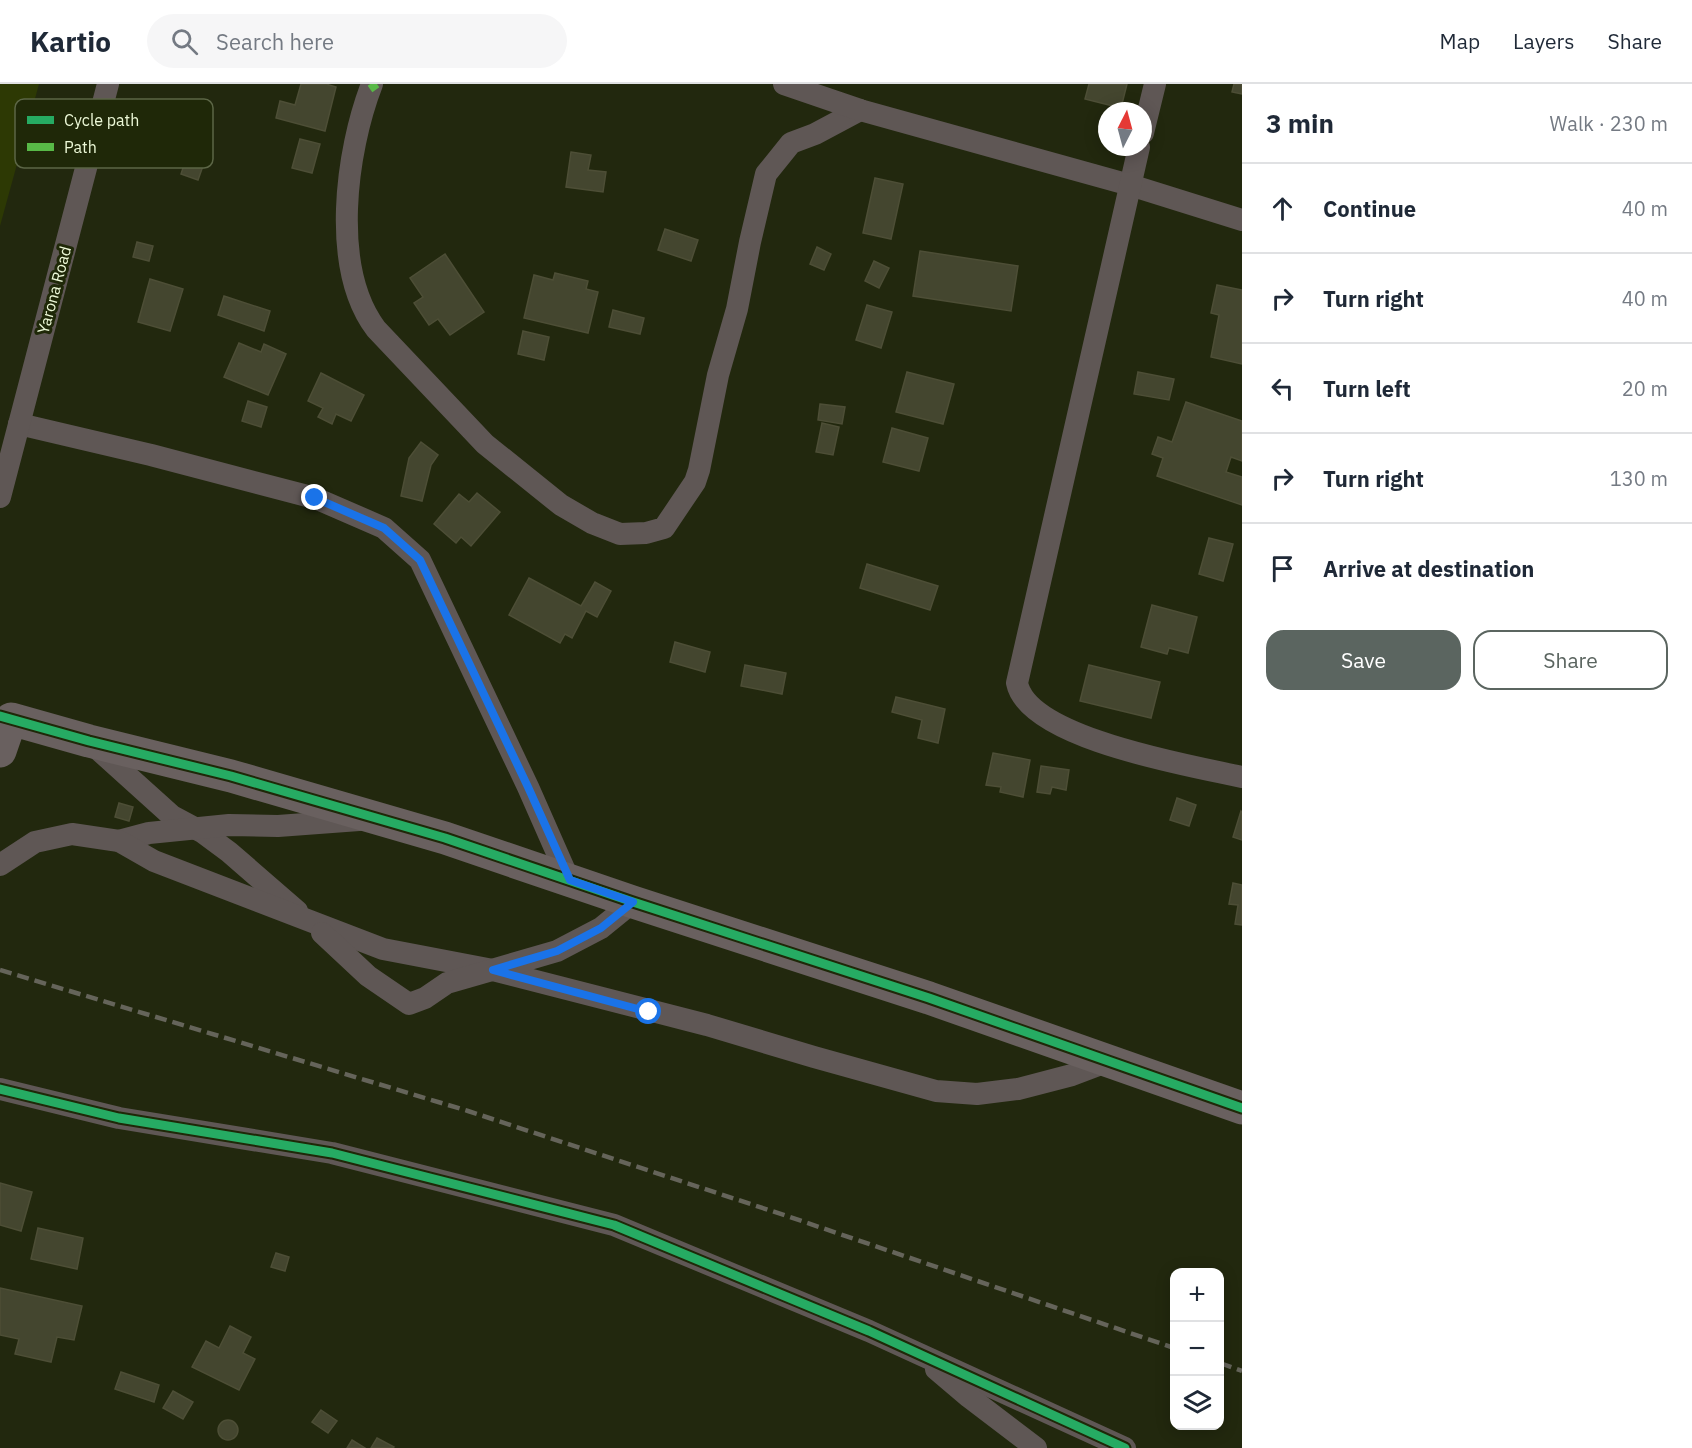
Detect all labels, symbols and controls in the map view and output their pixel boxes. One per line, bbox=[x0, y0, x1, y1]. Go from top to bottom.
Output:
search box bbox=[147, 14, 567, 68]
text: Kartio bbox=[30, 23, 111, 60]
icon: search bbox=[168, 25, 201, 58]
text: Search here bbox=[216, 27, 334, 56]
text: Map bbox=[1440, 27, 1480, 55]
text: Layers bbox=[1513, 27, 1575, 55]
text: Share bbox=[1608, 27, 1662, 55]
legend bbox=[15, 99, 213, 168]
north arrow bbox=[1098, 102, 1152, 156]
text: 3 min bbox=[1266, 106, 1334, 140]
text: Cycle path bbox=[64, 110, 139, 130]
text: Walk · 230 m bbox=[1550, 110, 1668, 137]
text: Path bbox=[64, 137, 97, 157]
icon: ahead bbox=[1266, 192, 1299, 225]
text: Continue bbox=[1323, 194, 1416, 223]
text: 40 m bbox=[1622, 195, 1668, 222]
street label: Yarona Road bbox=[33, 244, 75, 336]
icon: right bbox=[1266, 282, 1299, 315]
text: Turn right bbox=[1323, 284, 1424, 313]
text: 40 m bbox=[1622, 285, 1668, 312]
icon: left bbox=[1266, 372, 1299, 405]
text: Turn left bbox=[1323, 374, 1411, 403]
text: 20 m bbox=[1622, 375, 1668, 402]
icon: right bbox=[1266, 462, 1299, 495]
text: Turn right bbox=[1323, 464, 1424, 493]
text: 130 m bbox=[1610, 465, 1668, 492]
route end bbox=[301, 484, 327, 510]
icon: arrive bbox=[1266, 552, 1299, 585]
text: Arrive at destination bbox=[1323, 554, 1534, 583]
button: Save bbox=[1266, 630, 1461, 690]
button: Share bbox=[1473, 630, 1668, 690]
route start bbox=[635, 998, 661, 1024]
map controls bbox=[1170, 1268, 1224, 1430]
button: + bbox=[1170, 1268, 1224, 1322]
button: − bbox=[1170, 1322, 1224, 1376]
button: layers bbox=[1170, 1376, 1224, 1430]

